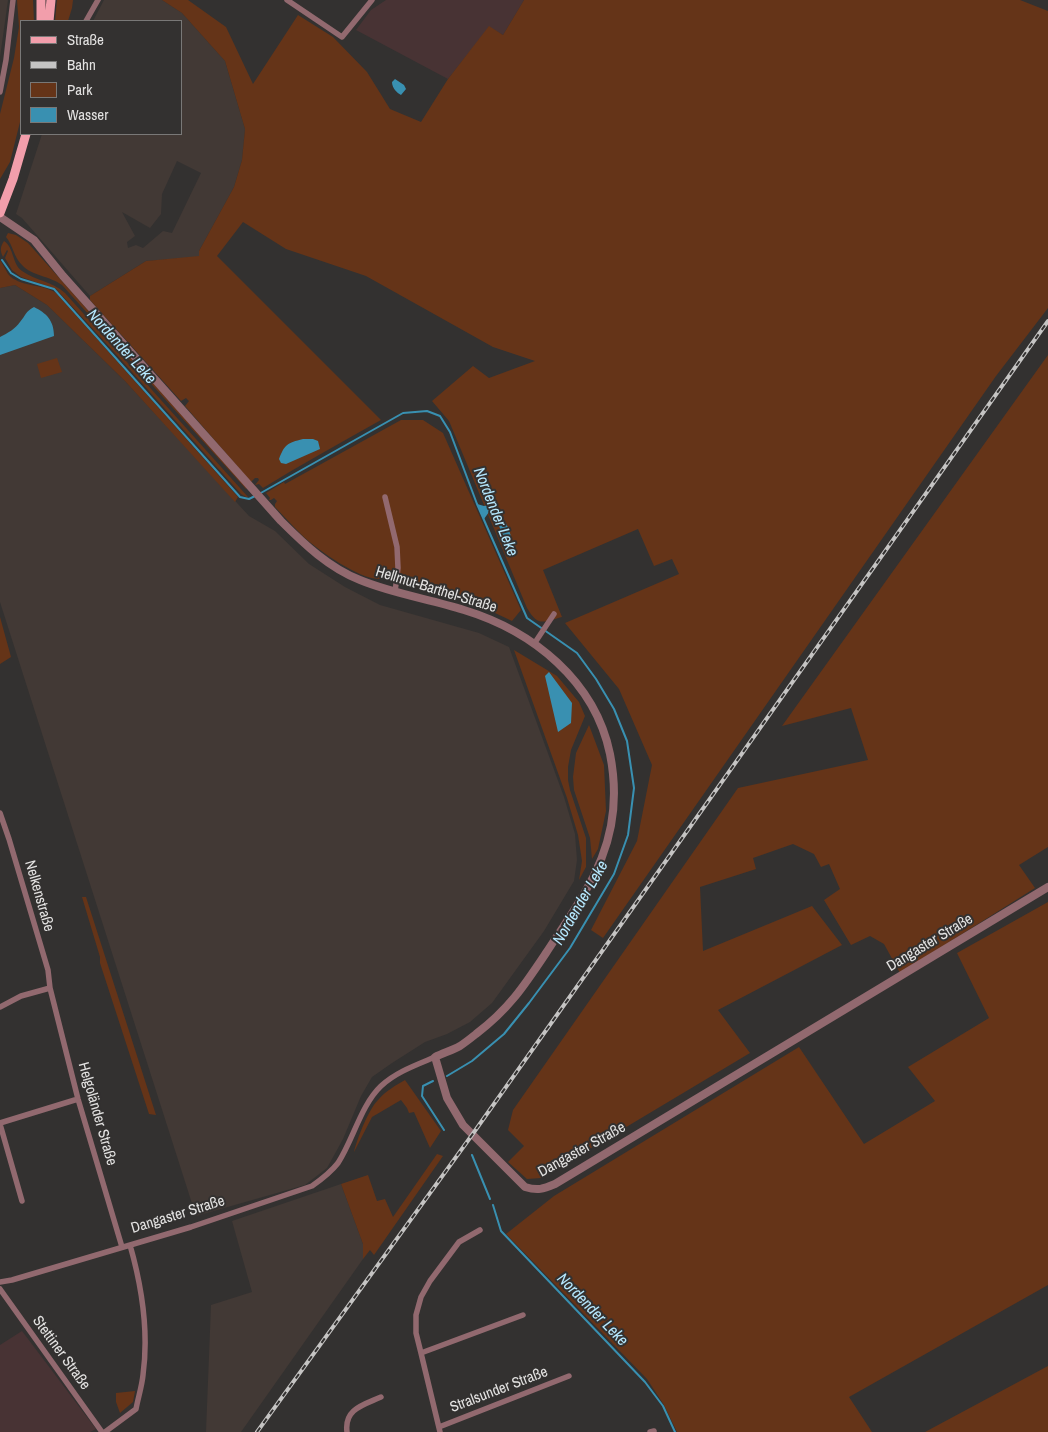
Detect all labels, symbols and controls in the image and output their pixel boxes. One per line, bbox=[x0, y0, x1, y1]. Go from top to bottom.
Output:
legend bbox=[20, 20, 182, 135]
text: Straße bbox=[67, 29, 104, 50]
text: Bahn bbox=[67, 54, 96, 75]
text: Park bbox=[67, 79, 92, 100]
text: Wasser bbox=[67, 104, 108, 125]
water label: Nordender Leke bbox=[82, 306, 160, 388]
water label: Nordender Leke bbox=[468, 465, 522, 559]
street label: Hellmut-Barthel-Straße bbox=[373, 563, 499, 617]
water label: Nordender Leke bbox=[549, 857, 613, 949]
street label: Nelkenstraße bbox=[20, 858, 58, 934]
street label: Dangaster Straße bbox=[884, 910, 976, 976]
street label: Helgoländer Straße bbox=[74, 1060, 120, 1168]
street label: Dangaster Straße bbox=[535, 1119, 629, 1181]
street label: Dangaster Straße bbox=[129, 1192, 227, 1238]
water label: Nordender Leke bbox=[552, 1269, 632, 1351]
street label: Stettiner Straße bbox=[28, 1313, 94, 1393]
street label: Stralsunder Straße bbox=[448, 1363, 550, 1417]

